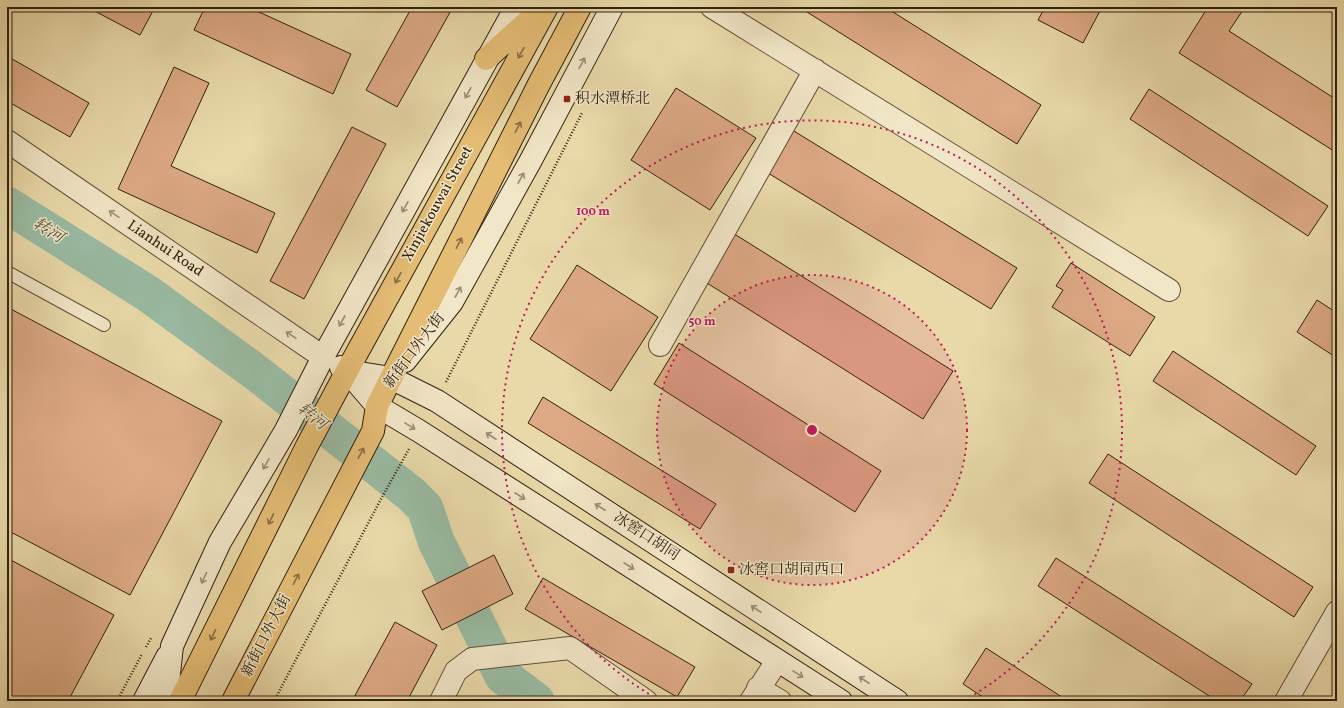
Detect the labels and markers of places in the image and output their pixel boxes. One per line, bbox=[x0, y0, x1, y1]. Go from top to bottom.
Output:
place label: 积水潭桥北 bbox=[575, 89, 650, 110]
marker: 积水潭桥北 bbox=[562, 94, 572, 104]
centre of rings bbox=[805, 423, 819, 437]
place label: 冰窖口胡同西口 bbox=[739, 560, 844, 581]
marker: 冰窖口胡同西口 bbox=[726, 565, 736, 575]

